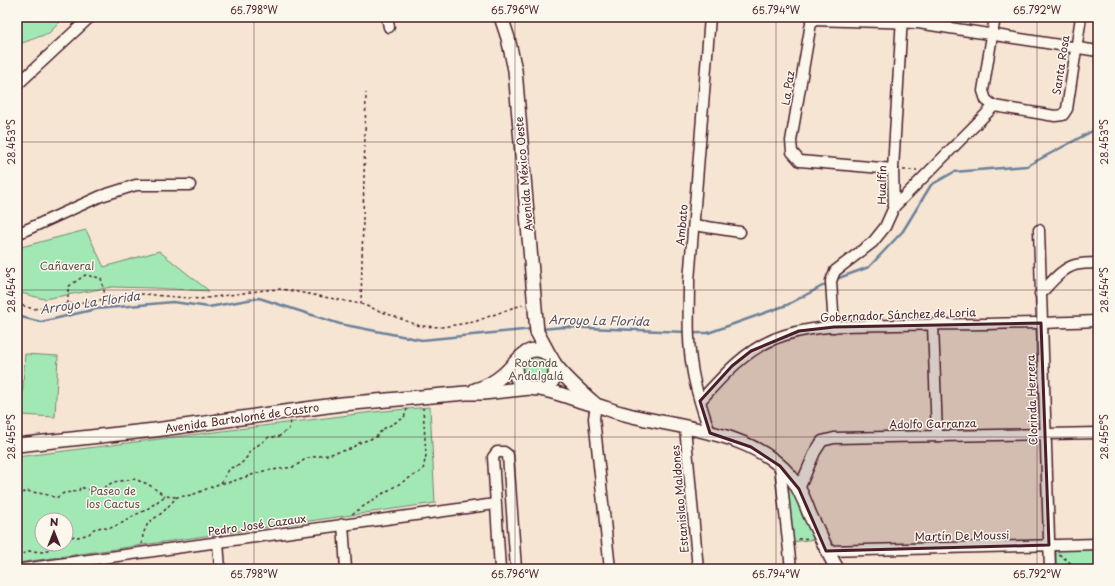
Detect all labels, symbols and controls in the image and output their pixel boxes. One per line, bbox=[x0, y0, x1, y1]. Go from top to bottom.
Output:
text: 65.798°W bbox=[230, 2, 279, 17]
text: 65.796°W bbox=[491, 2, 540, 17]
text: 65.794°W bbox=[752, 2, 801, 17]
text: 65.792°W bbox=[1013, 2, 1062, 17]
street label: Santa Rosa bbox=[1047, 34, 1074, 96]
street label: La Paz bbox=[776, 69, 799, 106]
street label: Avenida México Oeste bbox=[510, 116, 537, 232]
text: 28.453°S bbox=[3, 119, 18, 165]
text: 28.453°S bbox=[1096, 119, 1111, 165]
street label: Hualfín bbox=[873, 165, 890, 205]
street label: Ambato bbox=[671, 204, 692, 246]
park label: Cañaveral bbox=[40, 257, 94, 274]
text: 28.454°S bbox=[3, 267, 18, 313]
text: 28.454°S bbox=[1096, 267, 1111, 313]
water label: Arroyo La Florida bbox=[39, 286, 141, 318]
street label: Gobernador Sánchez de Loria bbox=[820, 303, 976, 326]
water label: Arroyo La Florida bbox=[548, 310, 650, 330]
park label: Rotonda Andalgalá bbox=[508, 354, 564, 384]
street label: Clorinda Herrera bbox=[1021, 354, 1042, 446]
street label: Avenida Bartolomé de Castro bbox=[164, 398, 320, 437]
text: 28.455°S bbox=[3, 414, 18, 460]
street label: Adolfo Carranza bbox=[889, 414, 977, 433]
text: 28.455°S bbox=[1096, 414, 1111, 460]
street label: Estanislao Maldones bbox=[666, 444, 693, 554]
park label: Paseo de los Cactus bbox=[86, 482, 140, 512]
street label: Pedro José Cazaux bbox=[207, 509, 307, 540]
north arrow bbox=[34, 512, 74, 552]
text: N bbox=[50, 513, 59, 530]
street label: Martín De Moussi bbox=[914, 526, 1010, 545]
text: 65.798°W bbox=[230, 566, 279, 581]
text: 65.796°W bbox=[491, 566, 540, 581]
text: 65.794°W bbox=[752, 566, 801, 581]
text: 65.792°W bbox=[1013, 566, 1062, 581]

